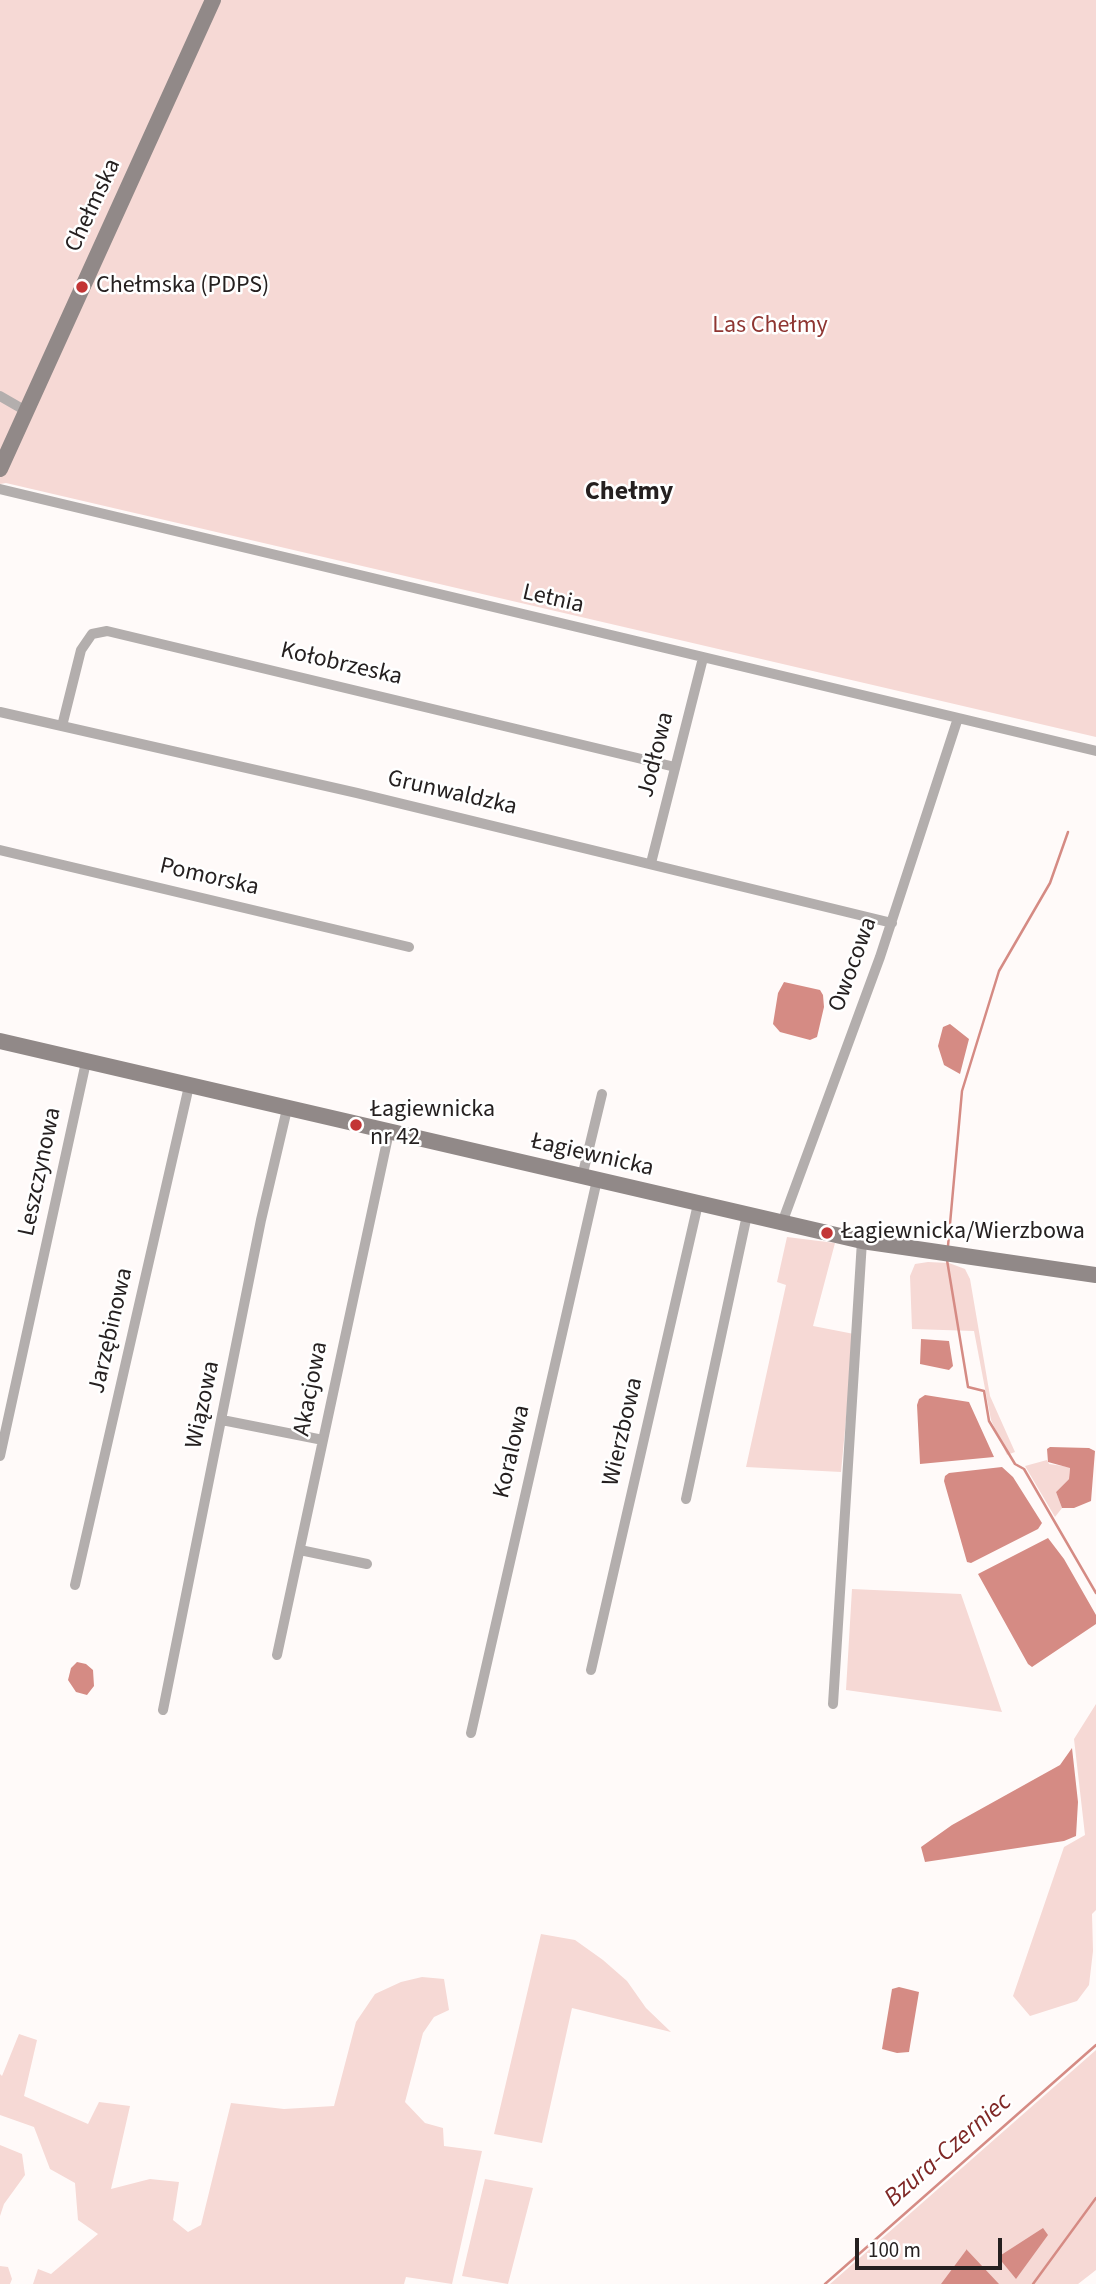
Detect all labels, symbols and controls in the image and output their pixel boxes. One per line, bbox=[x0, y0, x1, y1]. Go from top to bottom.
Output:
street label: Chełmska bbox=[60, 155, 128, 257]
place label: Chełmska (PDPS) bbox=[96, 273, 269, 301]
marker: Chełmska (PDPS) bbox=[74, 279, 90, 295]
park label: Las Chełmy bbox=[712, 313, 828, 341]
district label: Chełmy bbox=[585, 477, 673, 509]
street label: Letnia bbox=[519, 579, 587, 621]
street label: Kołobrzeska bbox=[277, 637, 405, 693]
street label: Jodłowa bbox=[633, 709, 681, 801]
street label: Grunwaldzka bbox=[385, 765, 519, 823]
street label: Pomorska bbox=[157, 853, 261, 903]
street label: Owocowa bbox=[824, 914, 884, 1016]
place label: Łagiewnicka nr 42 bbox=[370, 1097, 495, 1153]
street label: Leszczynowa bbox=[13, 1105, 69, 1239]
marker: Łagiewnicka nr 42 bbox=[348, 1117, 364, 1133]
street label: Łagiewnicka bbox=[528, 1128, 656, 1184]
place label: Łagiewnicka/Wierzbowa bbox=[841, 1219, 1085, 1247]
marker: Łagiewnicka/Wierzbowa bbox=[819, 1225, 835, 1241]
street label: Jarzębinowa bbox=[84, 1265, 140, 1397]
street label: Akacjowa bbox=[289, 1339, 335, 1439]
street label: Wiązowa bbox=[181, 1359, 227, 1451]
street label: Wierzbowa bbox=[598, 1375, 650, 1489]
street label: Koralowa bbox=[488, 1403, 538, 1501]
water label: Bzura-Czerniec bbox=[879, 2087, 1019, 2215]
scale bar bbox=[858, 2224, 1005, 2268]
text: 100 m bbox=[868, 2235, 921, 2265]

